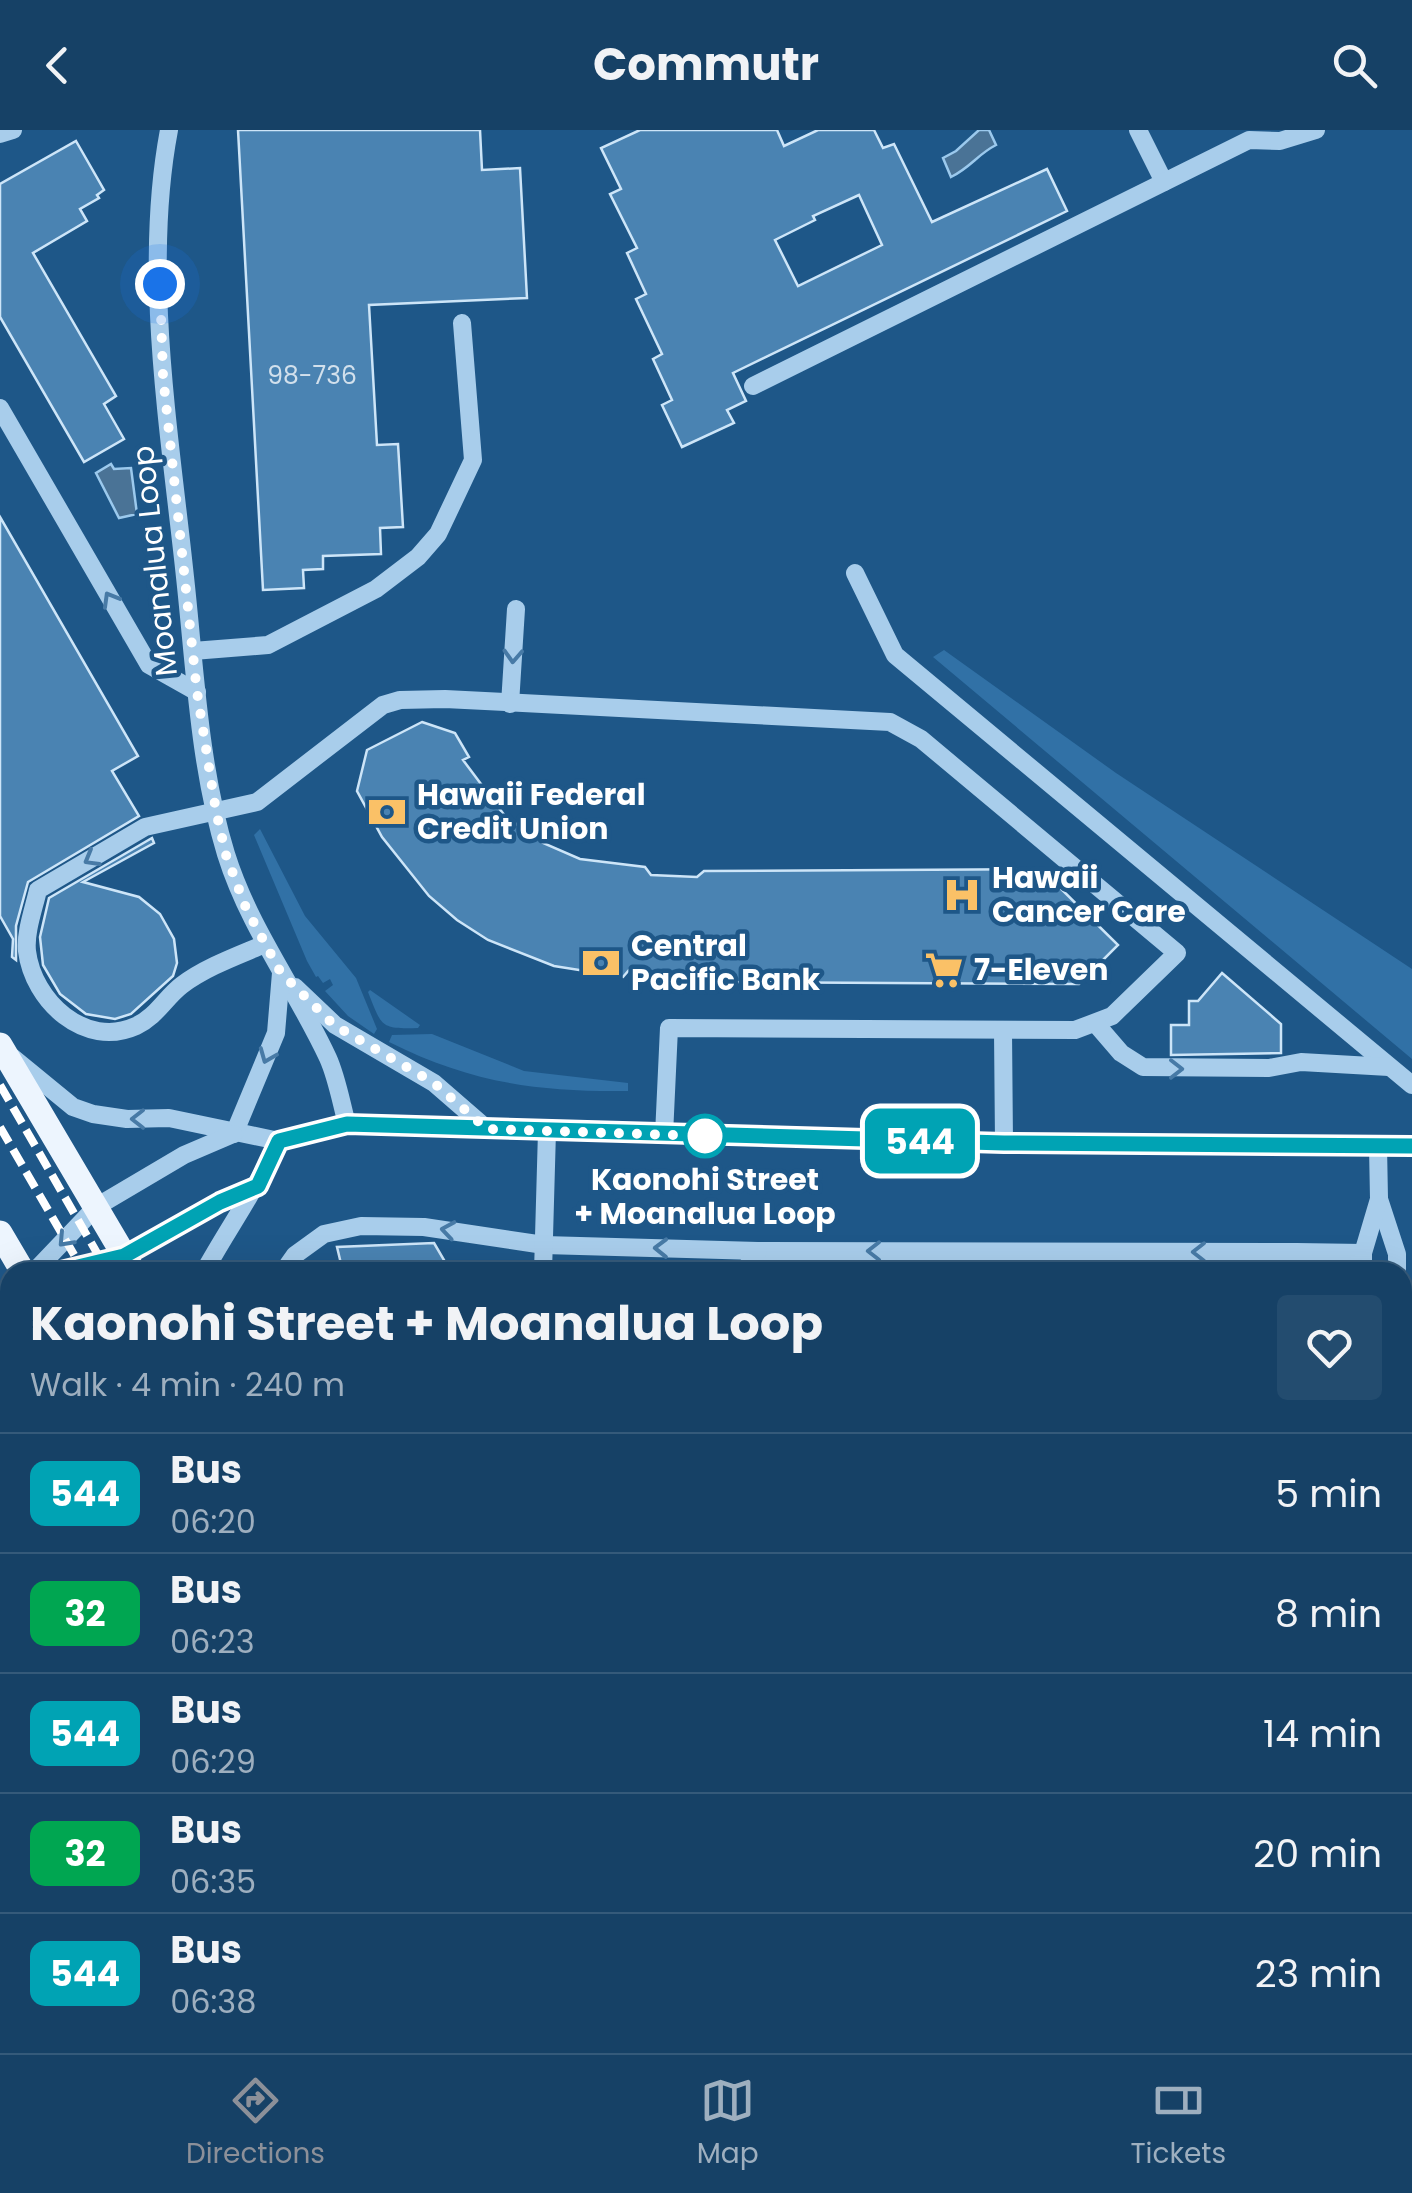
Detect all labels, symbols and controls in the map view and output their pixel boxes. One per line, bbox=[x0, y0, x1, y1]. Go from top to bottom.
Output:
text: Commutr bbox=[593, 33, 819, 96]
icon: back bbox=[30, 38, 85, 93]
icon: search bbox=[1327, 38, 1382, 93]
your location bbox=[135, 259, 185, 309]
house number: 98-736 bbox=[267, 358, 357, 393]
street label: Moanalua Loop bbox=[121, 444, 188, 678]
one-way arrow bbox=[103, 591, 122, 609]
one-way arrow bbox=[503, 649, 524, 665]
place label: Hawaii Federal Credit Union bbox=[417, 773, 646, 850]
bank icon: Hawaii Federal Credit Union bbox=[366, 791, 408, 833]
one-way arrow bbox=[84, 847, 102, 866]
place label: Hawaii Cancer Care bbox=[992, 856, 1186, 933]
hospital icon: Hawaii Cancer Care bbox=[941, 874, 983, 916]
place label: Central Pacific Bank bbox=[631, 924, 821, 1001]
bank icon: Central Pacific Bank bbox=[580, 942, 622, 984]
place label: 7-Eleven bbox=[974, 948, 1109, 991]
supermarket icon: 7-Eleven bbox=[923, 949, 965, 991]
one-way arrow bbox=[259, 1046, 279, 1064]
one-way arrow bbox=[1168, 1058, 1184, 1080]
one-way arrow bbox=[130, 1108, 146, 1130]
line badge: 544 bbox=[862, 1108, 978, 1174]
marker: Kaonohi Street + Moanalua Loop bbox=[684, 1115, 726, 1157]
text: 544 bbox=[885, 1117, 955, 1166]
place label: Kaonohi Street + Moanalua Loop bbox=[574, 1158, 836, 1235]
one-way arrow bbox=[439, 1221, 456, 1242]
one-way arrow bbox=[59, 1228, 77, 1247]
one-way arrow bbox=[652, 1238, 668, 1259]
one-way arrow bbox=[865, 1240, 880, 1262]
one-way arrow bbox=[1190, 1241, 1206, 1263]
text: Kaonohi Street + Moanalua Loop bbox=[30, 1290, 823, 1357]
button: heart bbox=[1277, 1295, 1382, 1400]
text: Walk · 4 min · 240 m bbox=[30, 1362, 345, 1407]
text: Bus bbox=[170, 1443, 242, 1496]
text: 5 min bbox=[1275, 1467, 1382, 1520]
text: 544 bbox=[50, 1469, 120, 1518]
text: 06:20 bbox=[170, 1499, 256, 1544]
text: Bus bbox=[170, 1563, 242, 1616]
text: 8 min bbox=[1275, 1587, 1382, 1640]
text: 32 bbox=[64, 1589, 106, 1638]
text: 06:23 bbox=[170, 1619, 254, 1664]
text: Bus bbox=[170, 1683, 242, 1736]
text: 14 min bbox=[1263, 1707, 1382, 1760]
text: 544 bbox=[50, 1709, 120, 1758]
text: 06:29 bbox=[170, 1739, 256, 1784]
text: Bus bbox=[170, 1803, 242, 1856]
text: 20 min bbox=[1253, 1827, 1382, 1880]
text: 32 bbox=[64, 1829, 106, 1878]
text: 06:35 bbox=[170, 1859, 256, 1904]
text: Bus bbox=[170, 1923, 242, 1976]
text: 23 min bbox=[1255, 1947, 1382, 2000]
text: 544 bbox=[50, 1949, 120, 1998]
text: 06:38 bbox=[170, 1979, 256, 2024]
tab: Directions bbox=[186, 2073, 325, 2175]
tab: Map bbox=[697, 2073, 759, 2175]
tab: Tickets bbox=[1130, 2073, 1226, 2175]

